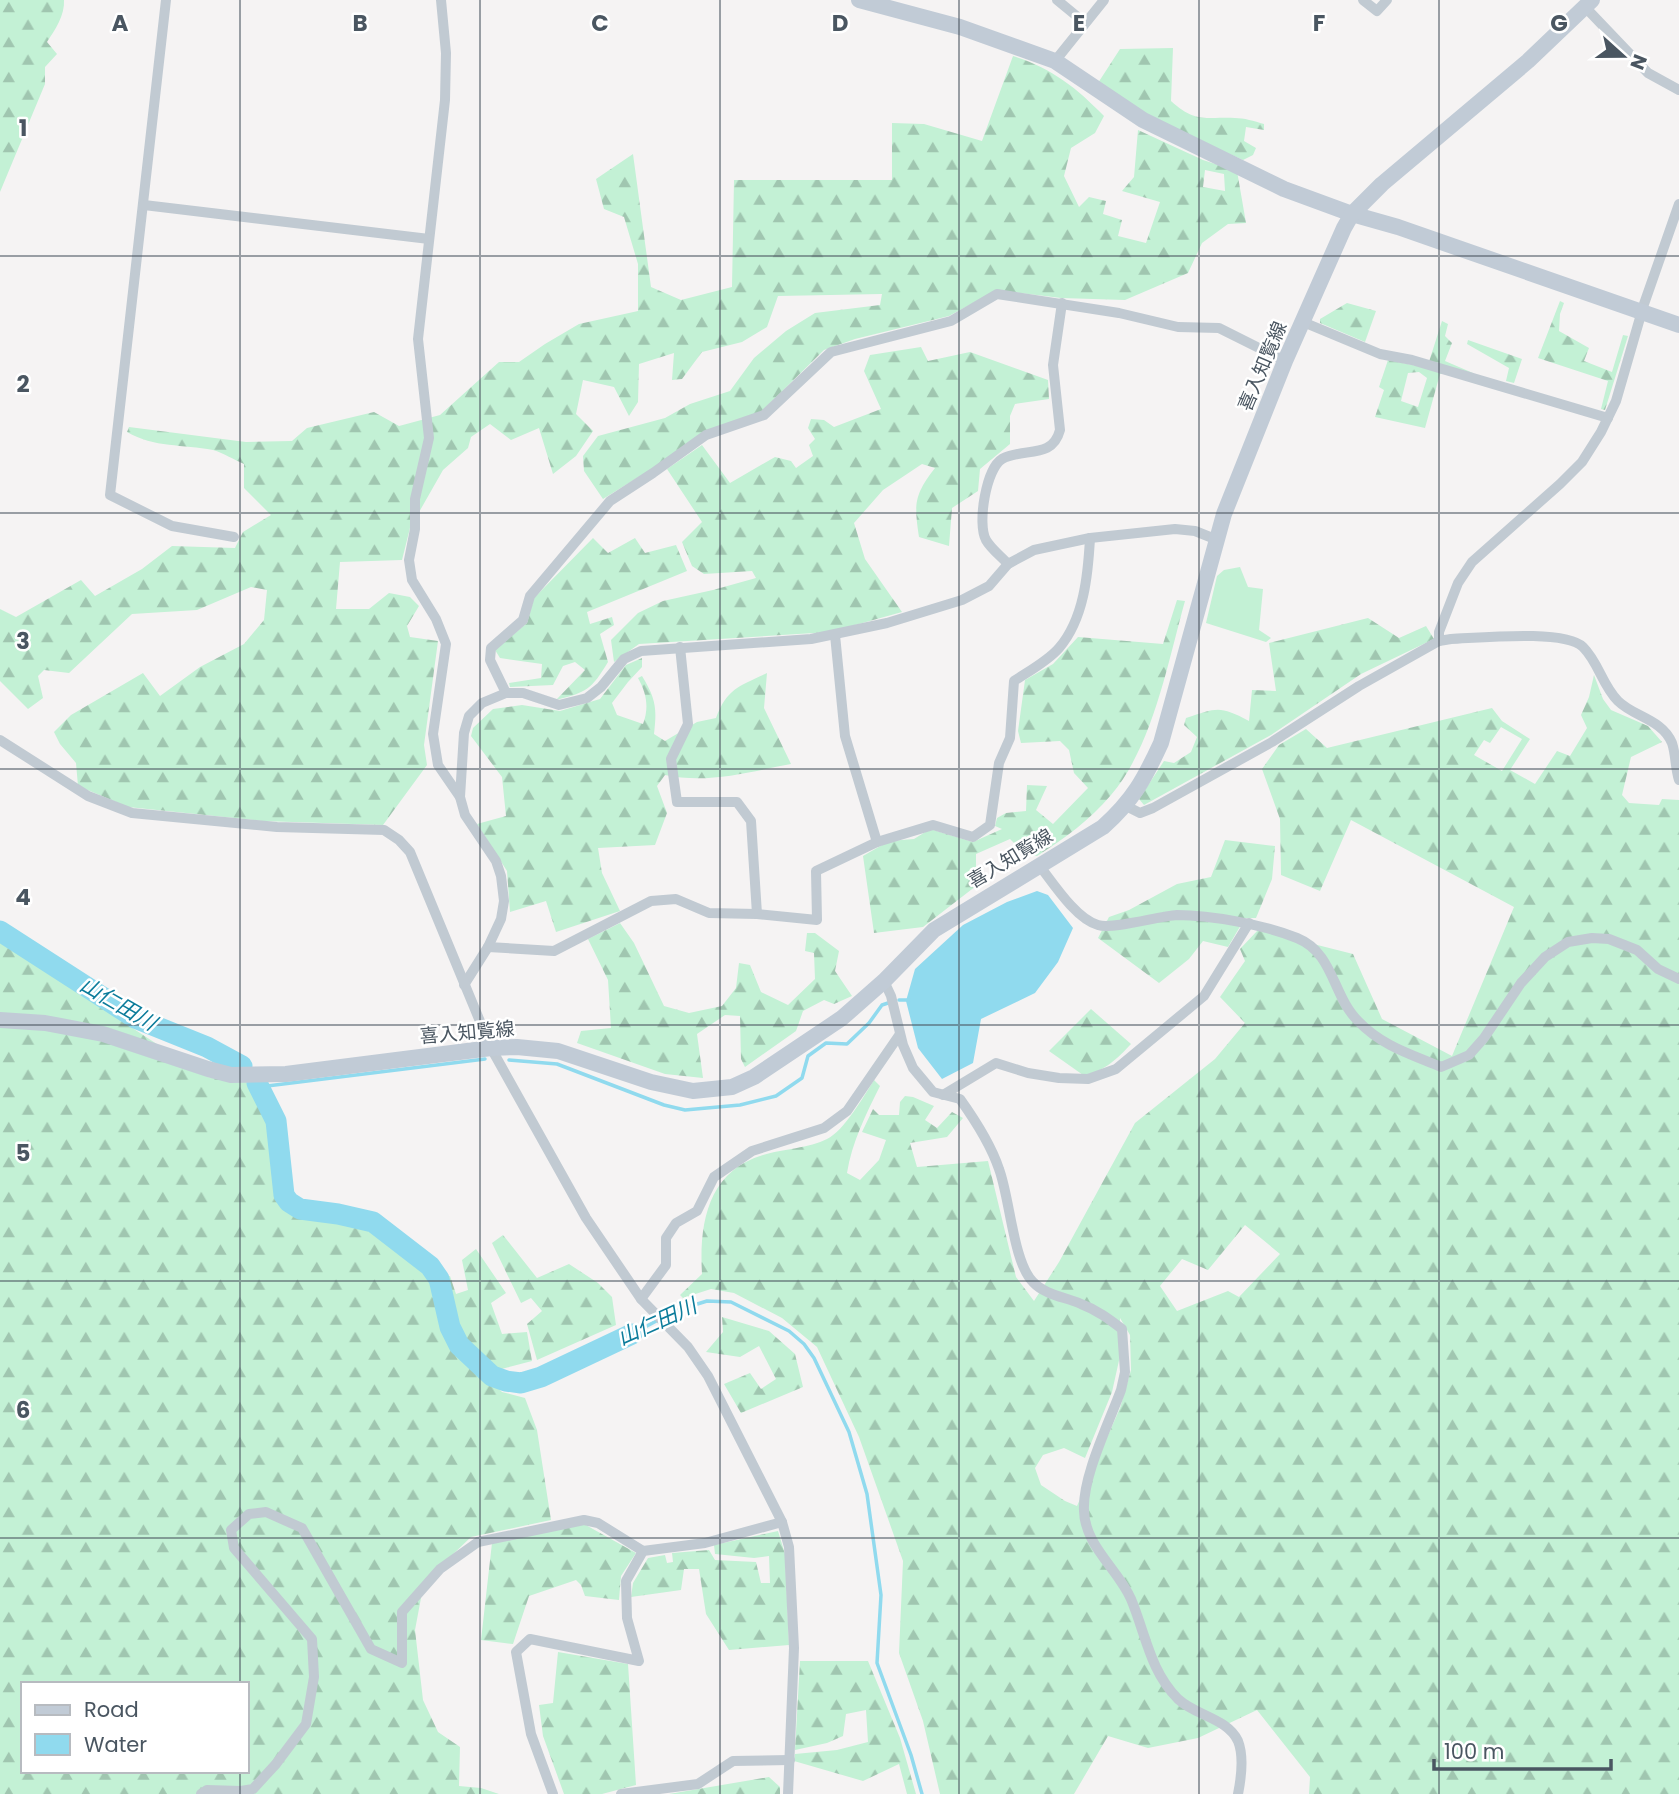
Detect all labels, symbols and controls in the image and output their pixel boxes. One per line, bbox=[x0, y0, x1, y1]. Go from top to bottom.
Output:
text: A bbox=[112, 7, 129, 39]
text: B bbox=[352, 7, 368, 39]
text: C bbox=[591, 7, 609, 39]
text: D bbox=[832, 7, 848, 39]
text: E bbox=[1073, 7, 1085, 39]
text: F bbox=[1313, 7, 1325, 39]
text: G bbox=[1550, 7, 1568, 39]
north arrow bbox=[1588, 21, 1658, 91]
text: N bbox=[1623, 50, 1654, 73]
text: 1 bbox=[19, 112, 27, 144]
street label: 喜入知覧線 bbox=[1231, 317, 1293, 415]
text: 2 bbox=[16, 368, 30, 400]
text: 3 bbox=[16, 625, 30, 657]
street label: 喜入知覧線 bbox=[963, 822, 1058, 894]
text: 4 bbox=[15, 881, 31, 913]
water label: 山仁田川 bbox=[75, 970, 164, 1038]
street label: 喜入知覧線 bbox=[419, 1015, 516, 1050]
text: 5 bbox=[16, 1137, 30, 1169]
water label: 山仁田川 bbox=[613, 1290, 703, 1352]
text: 6 bbox=[16, 1394, 30, 1426]
legend bbox=[21, 1682, 248, 1773]
text: Road bbox=[84, 1695, 139, 1724]
scale bar bbox=[1434, 1728, 1611, 1772]
text: Water bbox=[84, 1730, 147, 1759]
text: 100 m bbox=[1444, 1737, 1504, 1766]

